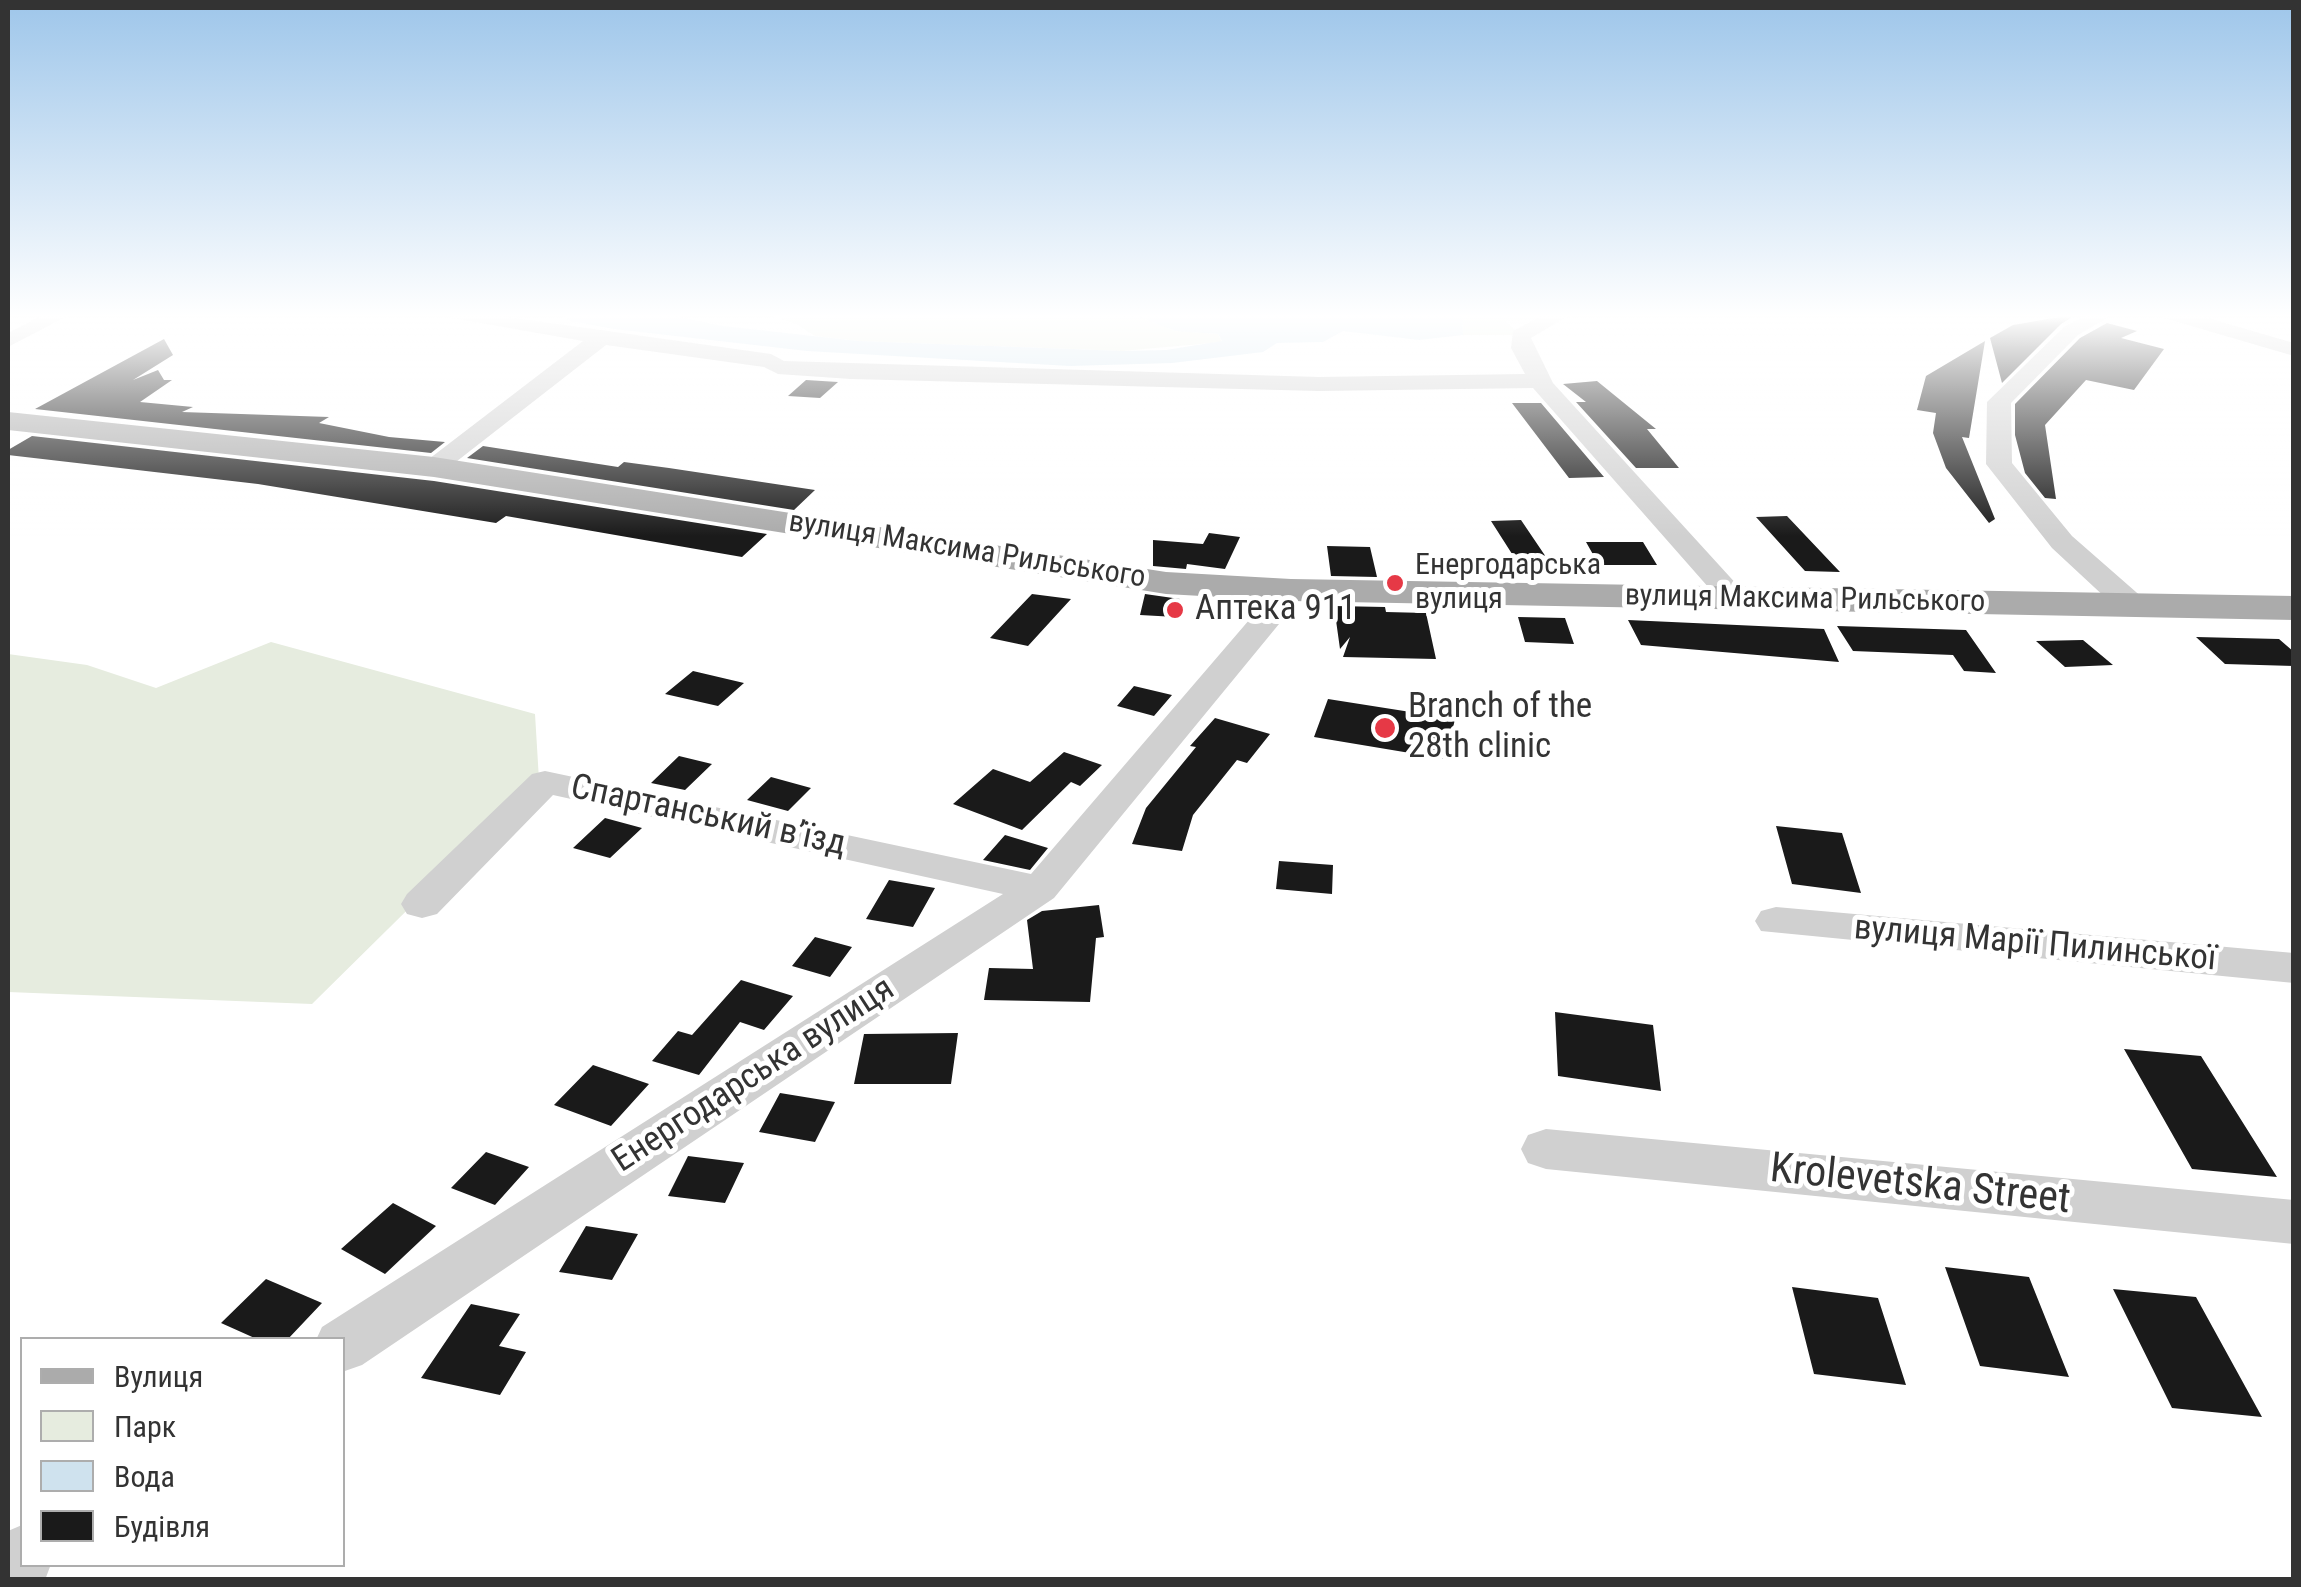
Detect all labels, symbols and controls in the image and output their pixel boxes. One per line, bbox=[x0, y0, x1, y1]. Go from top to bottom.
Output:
street label: вулиця Максима Рильського bbox=[786, 505, 1148, 597]
place label: Енергодарська вулиця bbox=[1415, 548, 1601, 618]
marker: Енергодарська вулиця bbox=[1384, 572, 1406, 594]
street label: вулиця Максима Рильського bbox=[1624, 579, 1986, 621]
place label: Аптека 911 bbox=[1195, 589, 1356, 631]
marker: Аптека 911 bbox=[1164, 599, 1186, 621]
place label: Branch of the 28th clinic bbox=[1408, 687, 1592, 769]
marker: Branch of the 28th clinic bbox=[1372, 715, 1398, 741]
street label: Спартанський в’їзд bbox=[567, 767, 849, 867]
street label: вулиця Марії Пилинської bbox=[1852, 908, 2218, 982]
street label: Енергодарська вулиця bbox=[605, 969, 903, 1183]
street label: Krolevetska Street bbox=[1767, 1145, 2073, 1227]
legend bbox=[20, 1337, 345, 1567]
text: Вулиця bbox=[114, 1359, 203, 1394]
text: Парк bbox=[114, 1409, 176, 1444]
text: Вода bbox=[114, 1459, 175, 1494]
text: Будівля bbox=[114, 1509, 210, 1544]

